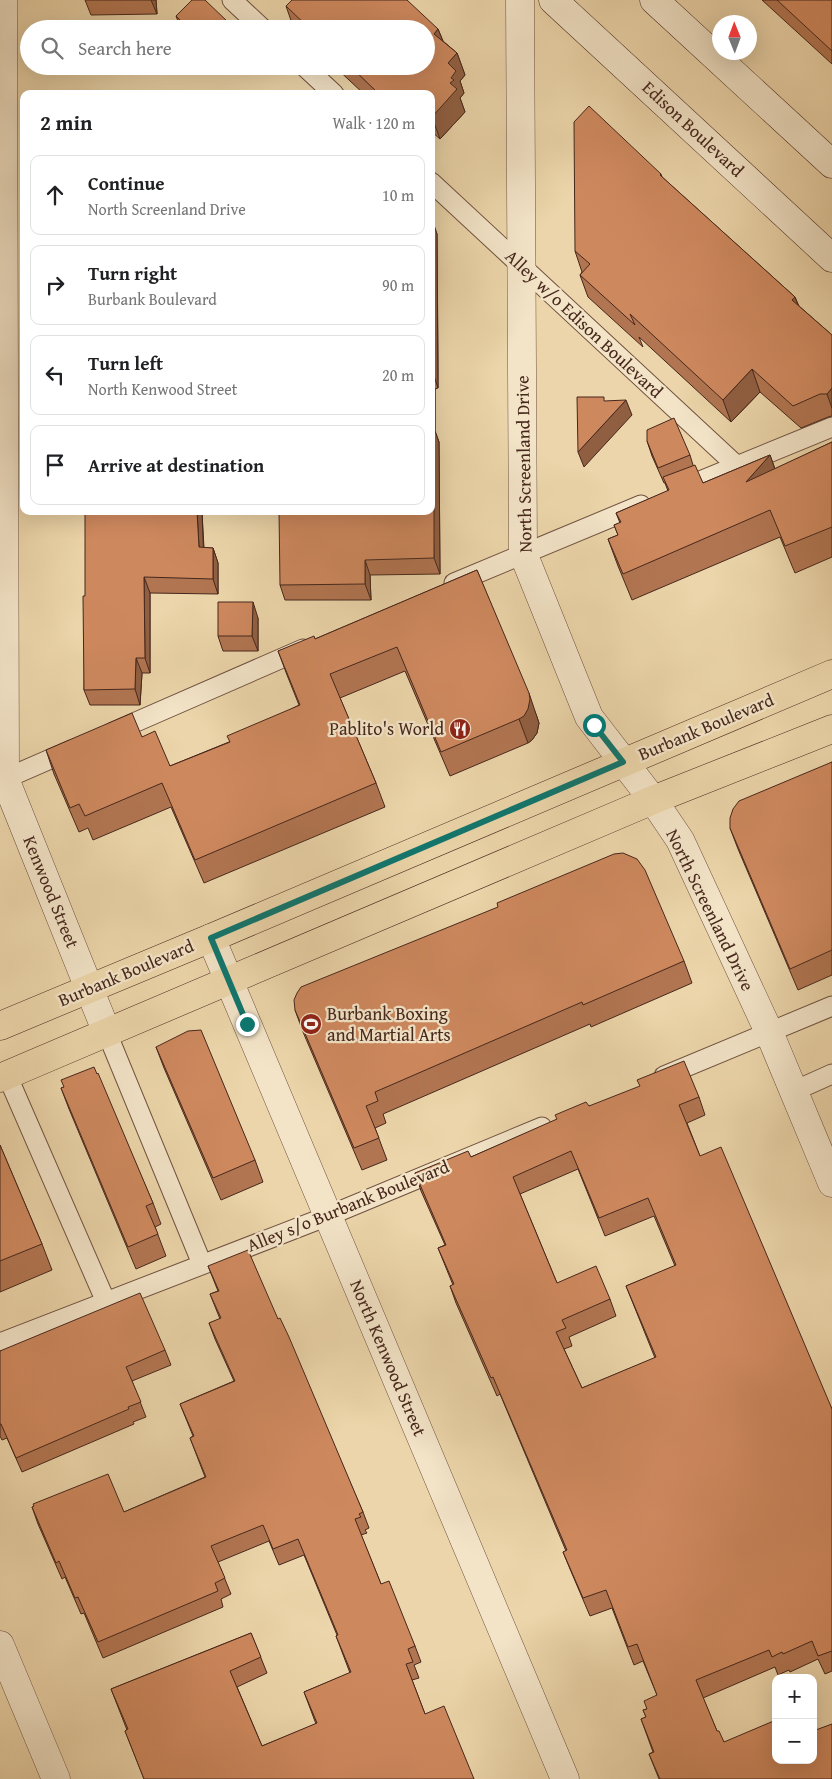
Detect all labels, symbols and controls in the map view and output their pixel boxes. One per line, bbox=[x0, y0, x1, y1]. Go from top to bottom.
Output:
north arrow bbox=[712, 15, 757, 60]
search box bbox=[20, 20, 435, 75]
icon: search bbox=[38, 34, 66, 62]
text: Search here bbox=[78, 34, 172, 62]
street label: Edison Boulevard bbox=[636, 74, 751, 183]
text: 2 min bbox=[40, 107, 92, 138]
text: Walk · 120 m bbox=[332, 111, 415, 135]
text: Continue bbox=[88, 169, 165, 197]
icon: ahead bbox=[41, 181, 69, 209]
text: 10 m bbox=[382, 183, 414, 207]
text: North Screenland Drive bbox=[88, 197, 246, 221]
street label: Alley w/o Edison Boulevard bbox=[499, 243, 670, 405]
text: Turn right bbox=[88, 259, 177, 287]
icon: right bbox=[41, 271, 69, 299]
text: 90 m bbox=[382, 273, 414, 297]
text: Burbank Boulevard bbox=[88, 287, 217, 311]
text: Turn left bbox=[88, 349, 163, 377]
icon: left bbox=[41, 361, 69, 389]
text: 20 m bbox=[382, 363, 414, 387]
street label: North Screenland Drive bbox=[508, 375, 539, 553]
text: North Kenwood Street bbox=[88, 377, 237, 401]
icon: arrive bbox=[41, 451, 69, 479]
text: Arrive at destination bbox=[88, 451, 264, 479]
street label: Burbank Boulevard bbox=[634, 686, 778, 767]
route start bbox=[583, 714, 606, 737]
place label: Pablito's World bbox=[329, 715, 444, 742]
restaurant icon: Pablito's World bbox=[448, 717, 472, 741]
street label: North Screenland Drive bbox=[659, 824, 761, 995]
street label: Kenwood Street bbox=[17, 831, 87, 953]
street label: Burbank Boulevard bbox=[54, 932, 198, 1013]
place label: Burbank Boxing and Martial Arts bbox=[327, 1000, 451, 1048]
sports icon: Burbank Boxing and Martial Arts bbox=[299, 1012, 323, 1036]
route end bbox=[236, 1013, 259, 1036]
street label: Alley s/o Burbank Boulevard bbox=[243, 1152, 453, 1259]
street label: North Kenwood Street bbox=[343, 1275, 434, 1441]
map controls bbox=[772, 1674, 817, 1764]
button: + bbox=[772, 1674, 817, 1719]
button: − bbox=[772, 1719, 817, 1764]

